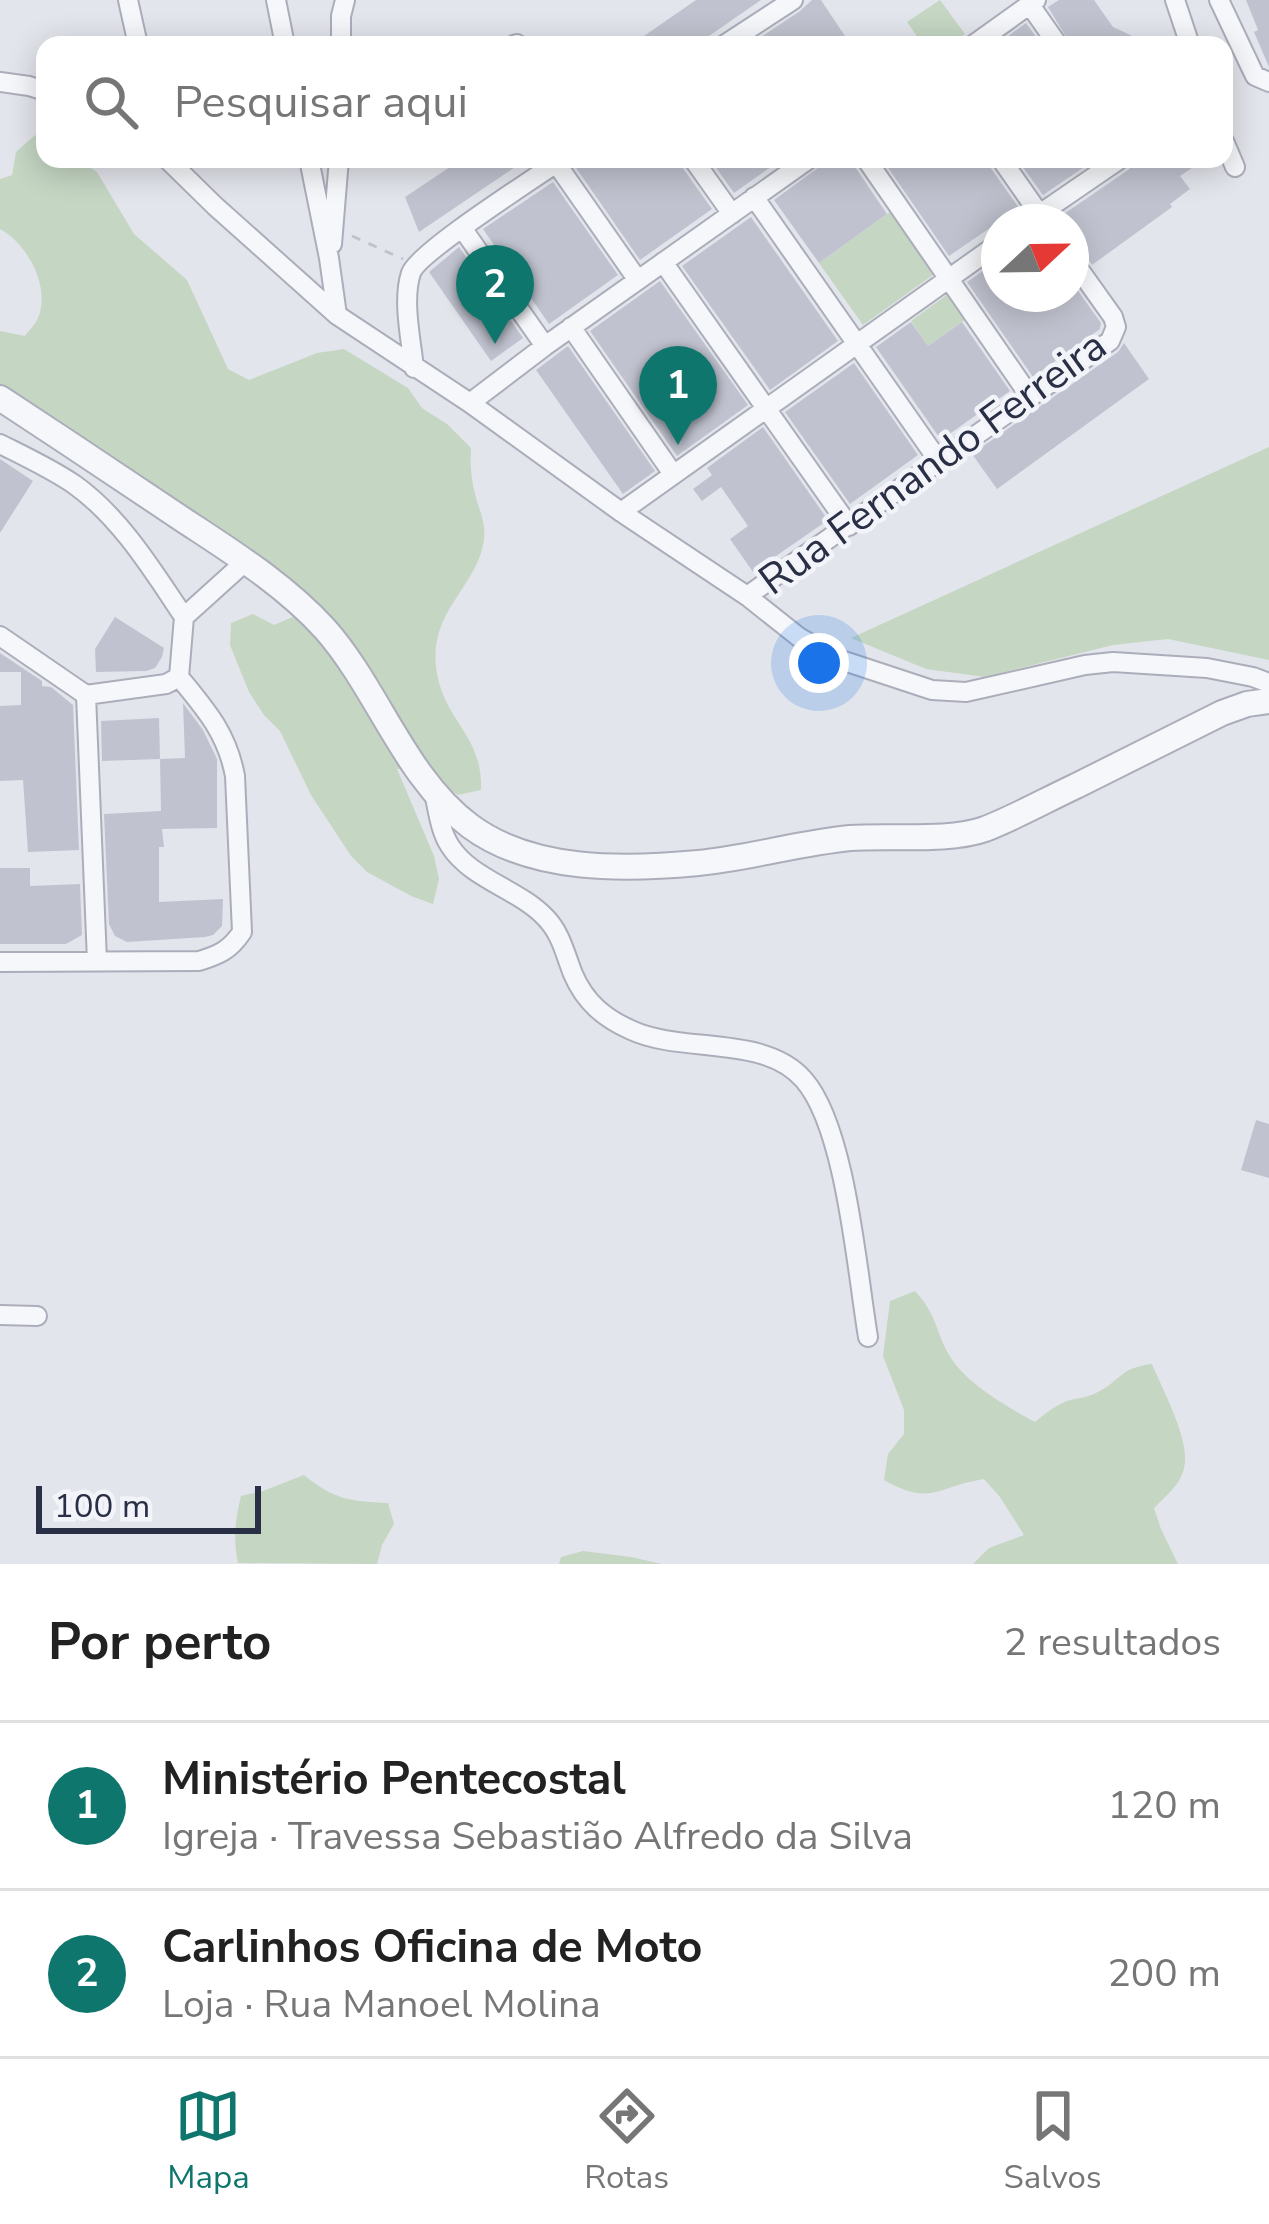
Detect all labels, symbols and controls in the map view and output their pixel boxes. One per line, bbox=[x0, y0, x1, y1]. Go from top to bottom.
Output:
search box bbox=[36, 36, 1233, 168]
icon: search bbox=[78, 69, 144, 135]
text: Pesquisar aqui bbox=[174, 72, 468, 133]
north arrow bbox=[981, 204, 1089, 312]
pin: 2 bbox=[456, 245, 534, 344]
street label: Rua Fernando Ferreira bbox=[748, 318, 1118, 609]
pin: 1 bbox=[639, 346, 717, 445]
your location bbox=[789, 633, 849, 693]
scale bar bbox=[36, 1480, 261, 1533]
text: 100 m bbox=[54, 1484, 150, 1529]
text: Por perto bbox=[48, 1607, 271, 1677]
text: 2 resultados bbox=[1004, 1616, 1221, 1669]
text: Ministério Pentecostal bbox=[162, 1749, 626, 1810]
text: 1 bbox=[75, 1779, 99, 1832]
text: 120 m bbox=[1107, 1779, 1221, 1832]
text: Igreja · Travessa Sebastião Alfredo da Silva bbox=[162, 1810, 913, 1863]
text: Carlinhos Oficina de Moto bbox=[162, 1917, 702, 1978]
text: 2 bbox=[75, 1947, 99, 2000]
text: 200 m bbox=[1107, 1947, 1221, 2000]
text: Loja · Rua Manoel Molina bbox=[162, 1978, 601, 2031]
tab: Mapa bbox=[167, 2083, 250, 2200]
tab: Rotas bbox=[584, 2083, 669, 2200]
tab: Salvos bbox=[1004, 2083, 1102, 2200]

